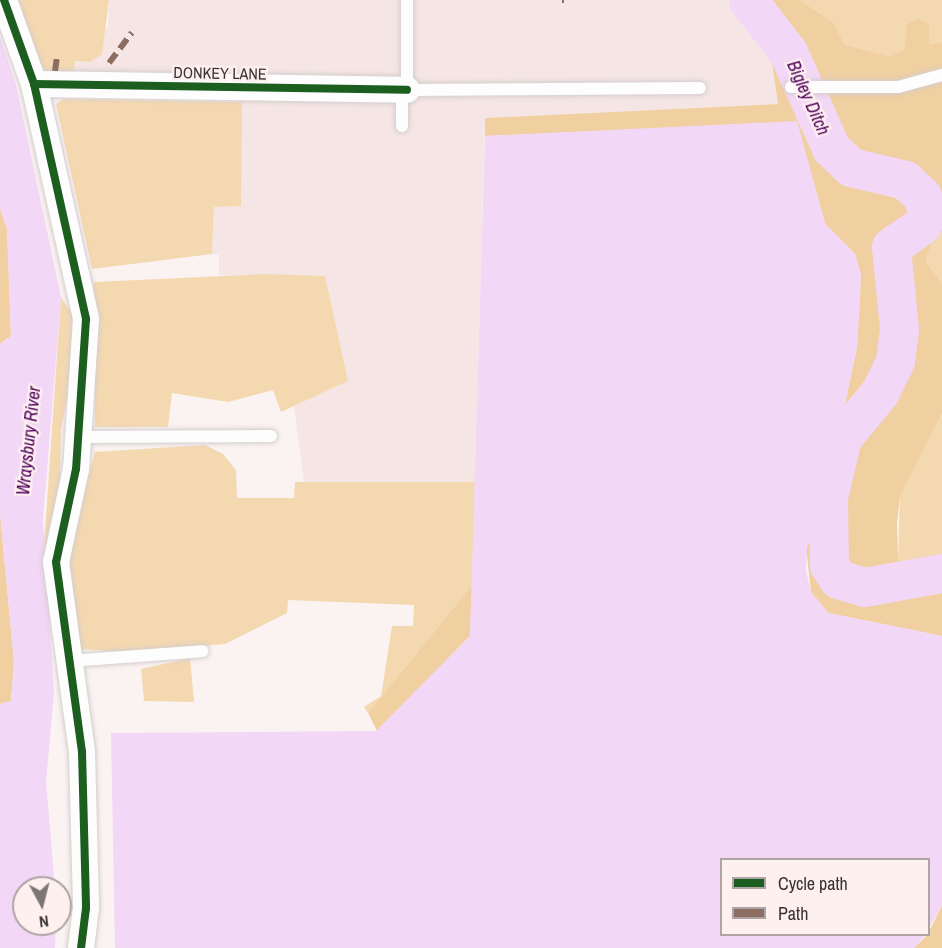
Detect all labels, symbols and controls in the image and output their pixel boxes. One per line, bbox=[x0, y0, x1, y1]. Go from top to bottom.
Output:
water label: Bigley Ditch bbox=[782, 57, 834, 139]
street label: DONKEY LANE bbox=[173, 63, 267, 83]
water label: Wraysbury River bbox=[13, 385, 45, 497]
legend bbox=[720, 858, 930, 936]
text: Cycle path bbox=[778, 871, 848, 896]
north arrow bbox=[12, 876, 72, 936]
text: Path bbox=[778, 901, 808, 926]
text: N bbox=[38, 910, 50, 933]

